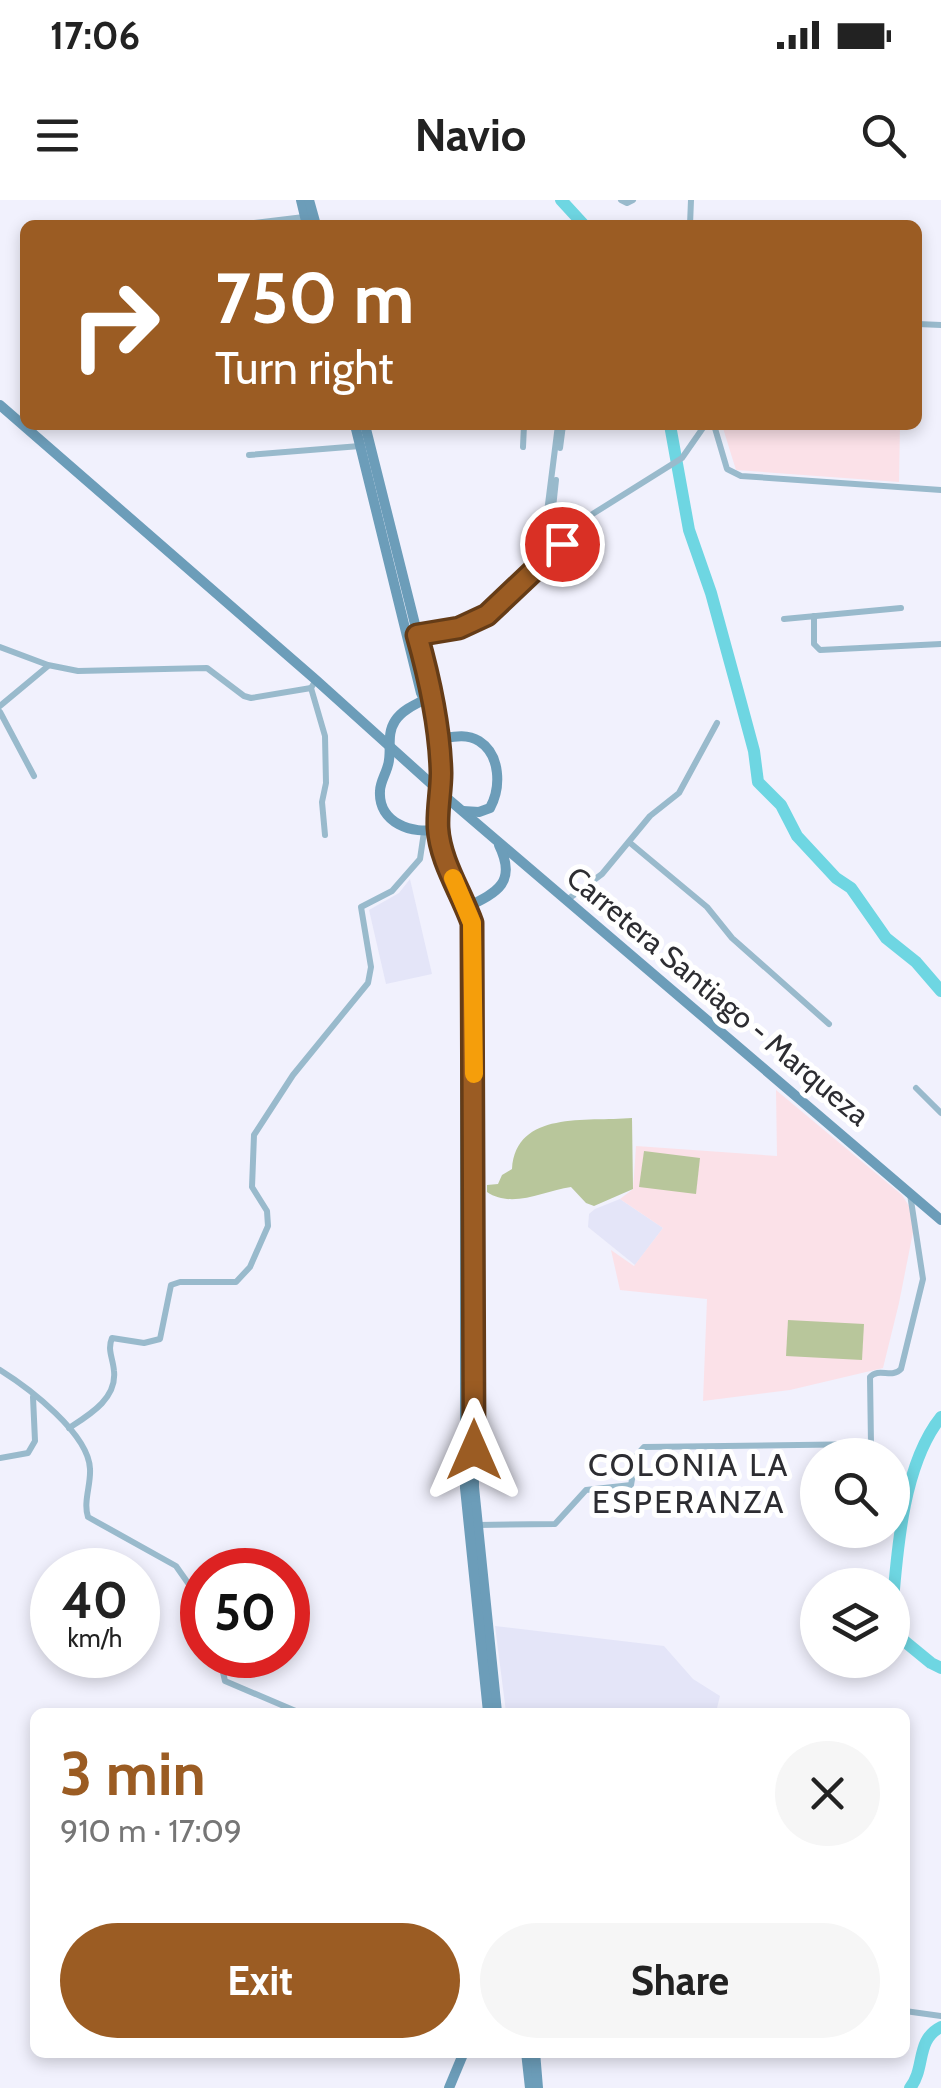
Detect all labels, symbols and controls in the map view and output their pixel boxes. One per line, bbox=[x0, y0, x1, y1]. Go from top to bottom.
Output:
text: 17:06 bbox=[50, 12, 140, 59]
icon: menu bbox=[30, 108, 85, 163]
text: Navio bbox=[415, 108, 526, 162]
icon: search bbox=[856, 108, 911, 163]
text: 750 m bbox=[215, 255, 414, 341]
icon: right bbox=[50, 260, 180, 390]
text: Turn right bbox=[215, 341, 394, 395]
pin bbox=[520, 502, 605, 587]
icon: arrive bbox=[535, 517, 590, 572]
street label: Carretera Santiago - Marqueza bbox=[559, 859, 877, 1134]
position arrow bbox=[422, 1398, 526, 1502]
map controls bbox=[800, 1438, 910, 1678]
button: search bbox=[800, 1438, 910, 1548]
district label: COLONIA LA ESPERANZA bbox=[588, 1445, 790, 1521]
speed limit sign: 50 bbox=[180, 1548, 310, 1678]
button: layers bbox=[800, 1568, 910, 1678]
text: 40 bbox=[62, 1570, 128, 1631]
text: km/h bbox=[68, 1623, 122, 1653]
text: 3 min bbox=[60, 1737, 206, 1810]
button: close bbox=[775, 1741, 880, 1846]
text: 910 m · 17:09 bbox=[60, 1811, 242, 1850]
button: Exit bbox=[60, 1923, 460, 2038]
button: Share bbox=[480, 1923, 880, 2038]

